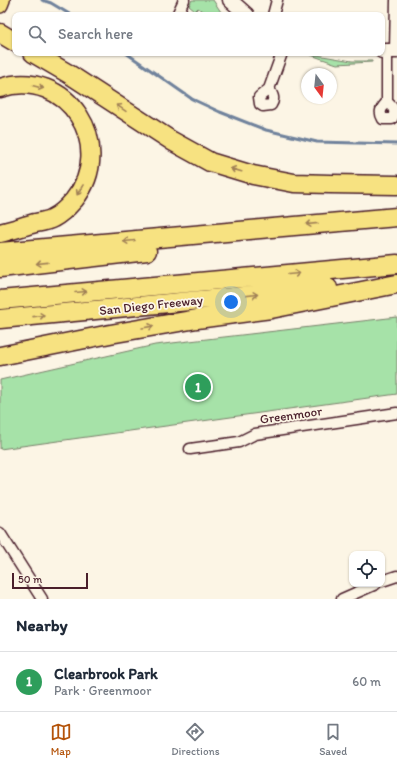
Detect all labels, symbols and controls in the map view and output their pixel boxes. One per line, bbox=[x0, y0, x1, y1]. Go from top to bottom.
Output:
search box bbox=[12, 12, 385, 56]
icon: search bbox=[26, 23, 48, 45]
text: Search here bbox=[58, 25, 133, 43]
north arrow bbox=[301, 68, 337, 104]
one-way arrow bbox=[32, 84, 45, 91]
one-way arrow bbox=[116, 104, 127, 112]
one-way arrow bbox=[230, 166, 243, 173]
one-way arrow bbox=[76, 184, 84, 196]
one-way arrow bbox=[306, 220, 319, 227]
one-way arrow bbox=[123, 237, 136, 245]
one-way arrow bbox=[36, 259, 49, 267]
one-way arrow bbox=[287, 270, 300, 277]
one-way arrow bbox=[74, 289, 87, 296]
one-way arrow bbox=[245, 291, 258, 299]
street label: San Diego Freeway bbox=[98, 292, 204, 318]
your location bbox=[221, 292, 241, 312]
one-way arrow bbox=[32, 312, 45, 319]
one-way arrow bbox=[141, 323, 154, 331]
pin: 1 bbox=[185, 372, 211, 402]
street label: Greenmoor bbox=[259, 403, 324, 427]
map controls bbox=[349, 551, 385, 587]
button: locate bbox=[349, 551, 385, 587]
scale bar bbox=[12, 571, 88, 590]
text: 50 m bbox=[18, 573, 42, 586]
text: Nearby bbox=[16, 615, 68, 635]
text: Clearbrook Park bbox=[54, 665, 158, 683]
text: 1 bbox=[26, 674, 32, 689]
text: 60 m bbox=[352, 674, 381, 689]
text: Park · Greenmoor bbox=[54, 683, 151, 698]
tab: Map bbox=[50, 721, 72, 758]
tab: Directions bbox=[171, 721, 220, 758]
tab: Saved bbox=[319, 721, 347, 758]

